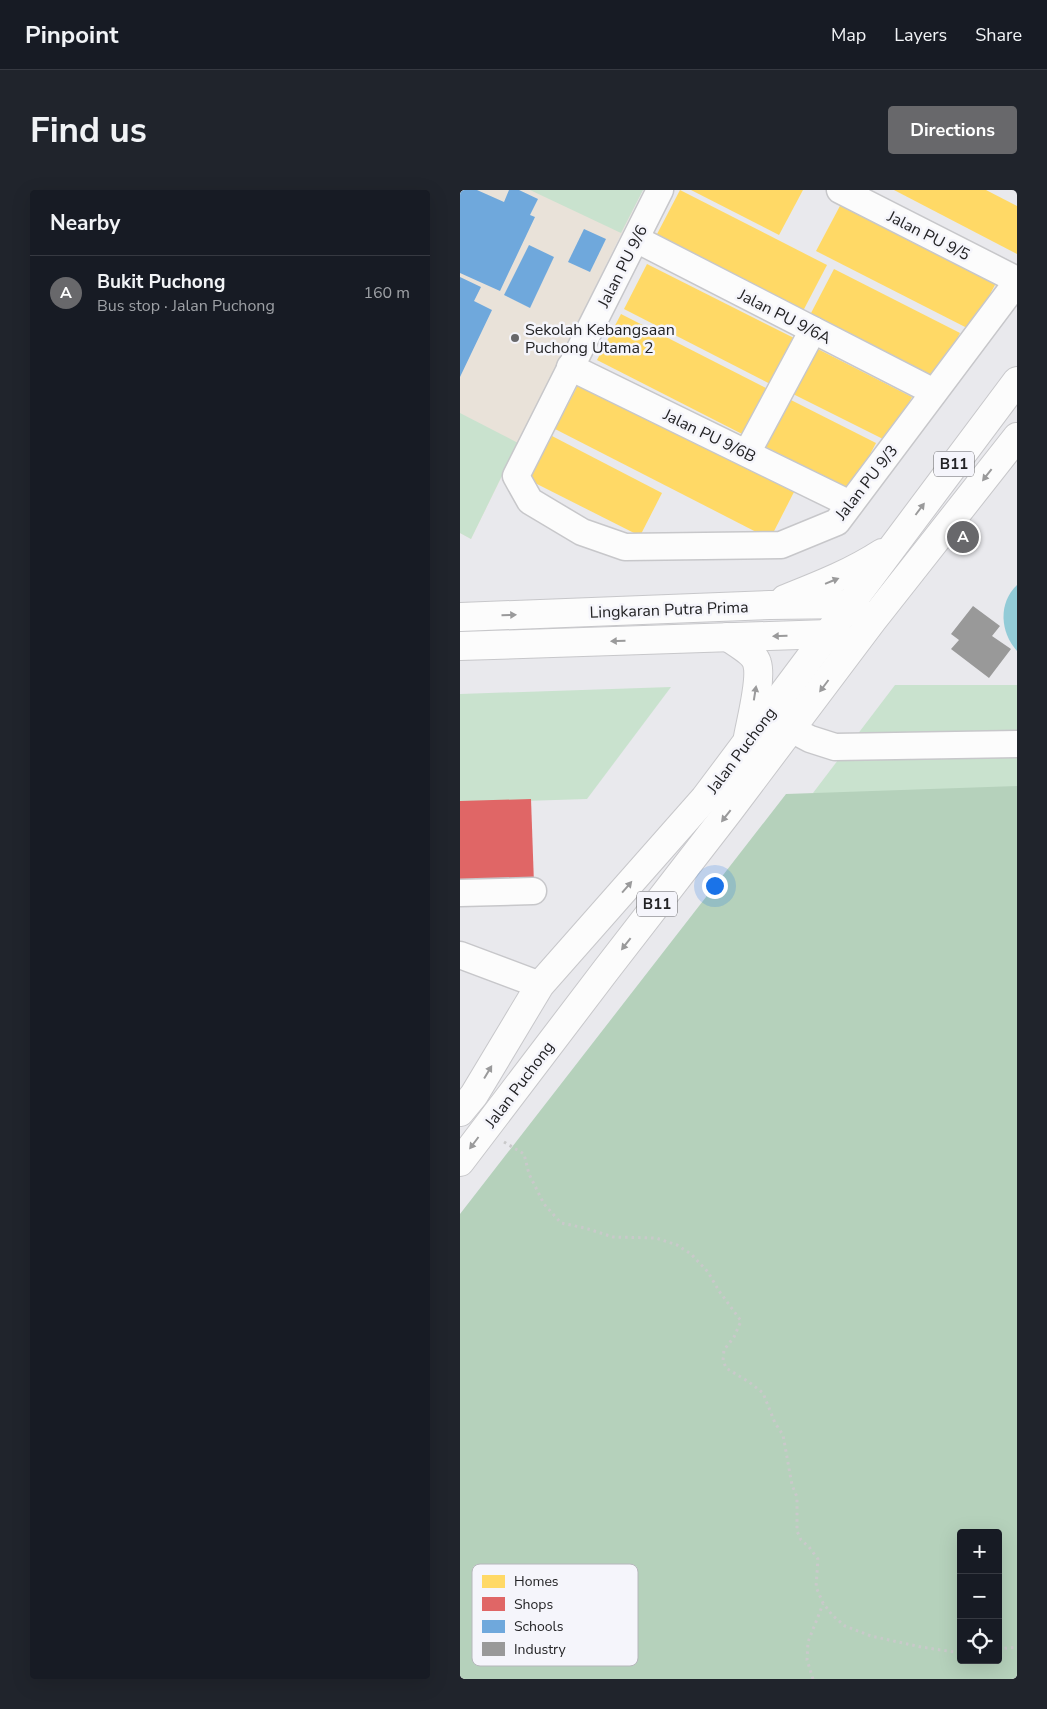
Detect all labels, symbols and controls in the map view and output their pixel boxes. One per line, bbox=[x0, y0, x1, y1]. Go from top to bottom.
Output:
text: Pinpoint bbox=[25, 19, 118, 51]
text: Map bbox=[831, 23, 866, 47]
text: Layers bbox=[894, 23, 947, 47]
text: Share bbox=[975, 23, 1022, 47]
button: Directions bbox=[888, 106, 1017, 154]
text: Find us bbox=[30, 107, 147, 154]
street label: Jalan PU 9/5 bbox=[883, 205, 974, 266]
text: Nearby bbox=[50, 209, 120, 237]
street label: Jalan PU 9/6 bbox=[592, 221, 653, 312]
text: Bukit Puchong bbox=[97, 269, 225, 295]
text: A bbox=[60, 282, 72, 304]
text: 160 m bbox=[363, 282, 410, 304]
street label: Jalan PU 9/6A bbox=[733, 284, 835, 350]
text: Bus stop · Jalan Puchong bbox=[97, 295, 275, 317]
place label: Sekolah Kebangsaan Puchong Utama 2 bbox=[525, 319, 675, 359]
marker: Sekolah Kebangsaan Puchong Utama 2 bbox=[509, 332, 521, 344]
street label: Jalan PU 9/6B bbox=[659, 404, 760, 468]
street label: Jalan PU 9/3 bbox=[830, 440, 903, 526]
road number: B11 bbox=[934, 452, 974, 476]
one-way arrow bbox=[982, 468, 992, 482]
one-way arrow bbox=[915, 502, 925, 516]
pin: A bbox=[947, 518, 979, 556]
one-way arrow bbox=[825, 576, 839, 584]
street label: Lingkaran Putra Prima bbox=[589, 596, 749, 624]
one-way arrow bbox=[501, 611, 517, 619]
one-way arrow bbox=[772, 632, 788, 640]
one-way arrow bbox=[610, 637, 626, 645]
one-way arrow bbox=[818, 679, 829, 692]
one-way arrow bbox=[752, 684, 760, 700]
street label: Jalan Puchong bbox=[701, 703, 782, 799]
one-way arrow bbox=[720, 809, 731, 822]
your location bbox=[702, 873, 728, 899]
one-way arrow bbox=[621, 881, 632, 894]
road number: B11 bbox=[637, 892, 677, 916]
one-way arrow bbox=[621, 937, 631, 951]
street label: Jalan Puchong bbox=[479, 1037, 560, 1133]
one-way arrow bbox=[483, 1066, 492, 1079]
one-way arrow bbox=[469, 1136, 480, 1149]
map controls bbox=[957, 1529, 1002, 1664]
button: + bbox=[957, 1529, 1002, 1574]
legend bbox=[472, 1564, 638, 1666]
text: Homes bbox=[514, 1572, 559, 1591]
button: − bbox=[957, 1574, 1002, 1619]
text: Shops bbox=[514, 1595, 554, 1614]
text: Schools bbox=[514, 1617, 564, 1636]
button: locate bbox=[957, 1619, 1002, 1664]
text: Industry bbox=[514, 1640, 567, 1659]

